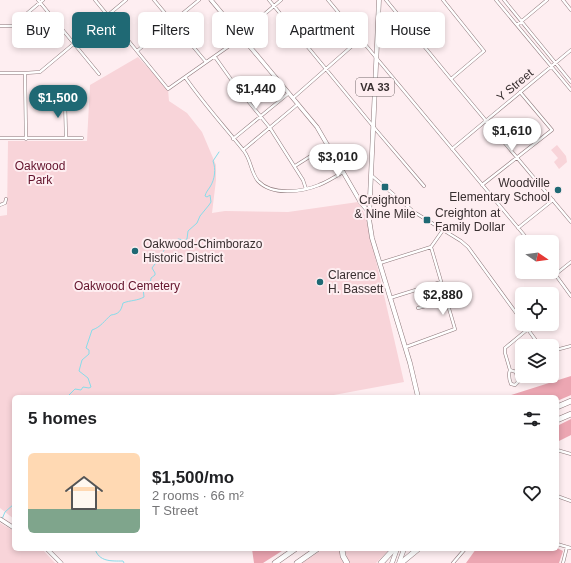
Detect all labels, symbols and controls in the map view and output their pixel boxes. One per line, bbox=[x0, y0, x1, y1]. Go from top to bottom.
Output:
chip: Buy bbox=[12, 12, 64, 48]
chip: Rent bbox=[72, 12, 130, 48]
chip: Filters bbox=[138, 12, 204, 48]
chip: New bbox=[212, 12, 268, 48]
chip: Apartment bbox=[276, 12, 368, 48]
chip: House bbox=[376, 12, 445, 48]
street label: Y Street bbox=[494, 65, 537, 104]
pin: $1,440 bbox=[223, 76, 289, 110]
road number: VA 33 bbox=[356, 78, 394, 96]
text: $1,440 bbox=[236, 81, 276, 96]
pin: $1,500 bbox=[25, 85, 91, 119]
text: $1,500 bbox=[38, 90, 78, 105]
pin: $1,610 bbox=[479, 118, 545, 152]
text: $1,610 bbox=[492, 123, 532, 138]
pin: $3,010 bbox=[305, 144, 371, 178]
text: $3,010 bbox=[318, 149, 358, 164]
park label: Oakwood Park bbox=[15, 159, 65, 187]
place label: Woodville Elementary School bbox=[449, 176, 550, 204]
marker: Creighton & Nine Mile bbox=[380, 182, 390, 192]
marker: Woodville Elementary School bbox=[553, 185, 563, 195]
place label: Creighton & Nine Mile bbox=[354, 193, 416, 221]
place label: Creighton at Family Dollar bbox=[435, 206, 505, 234]
marker: Creighton at Family Dollar bbox=[422, 215, 432, 225]
north arrow bbox=[515, 235, 559, 279]
map controls bbox=[515, 235, 559, 383]
place label: Oakwood-Chimborazo Historic District bbox=[143, 237, 263, 265]
marker: Oakwood-Chimborazo Historic District bbox=[130, 246, 140, 256]
place label: Clarence H. Bassett bbox=[328, 268, 384, 296]
marker: Clarence H. Bassett bbox=[315, 277, 325, 287]
park label: Oakwood Cemetery bbox=[74, 279, 180, 293]
pin: $2,880 bbox=[410, 282, 476, 316]
text: $2,880 bbox=[423, 287, 463, 302]
button: locate bbox=[515, 287, 559, 331]
button: layers bbox=[515, 339, 559, 383]
icon: filters bbox=[521, 408, 543, 430]
text: 5 homes bbox=[28, 409, 97, 428]
text: $1,500/mo bbox=[152, 468, 234, 487]
icon: home bbox=[60, 469, 108, 517]
icon: heart bbox=[521, 482, 543, 504]
text: 2 rooms · 66 m² bbox=[152, 488, 244, 503]
text: T Street bbox=[152, 503, 198, 518]

